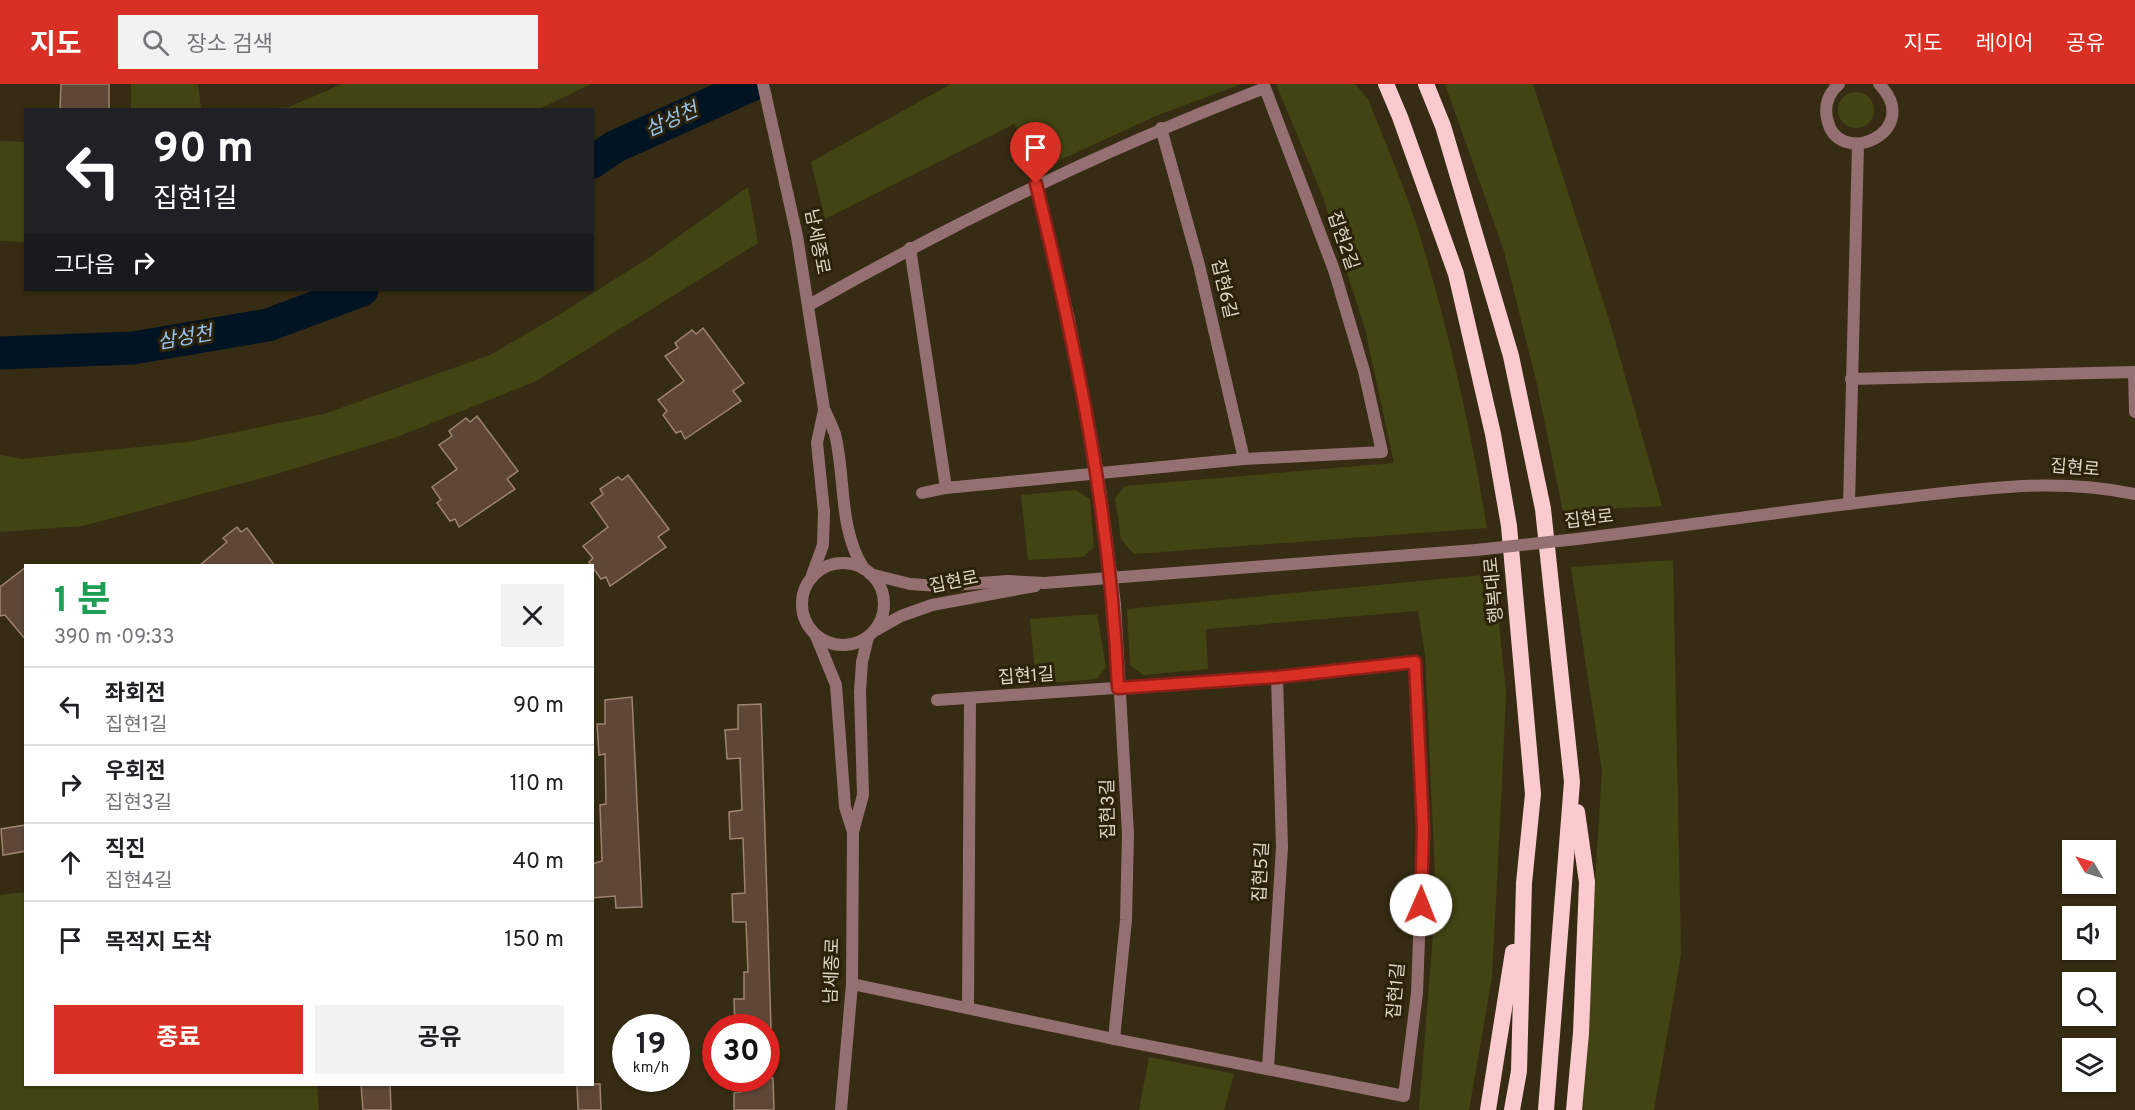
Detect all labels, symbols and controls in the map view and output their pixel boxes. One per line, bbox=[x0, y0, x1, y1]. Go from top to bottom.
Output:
search box bbox=[118, 15, 538, 69]
icon: search bbox=[139, 26, 172, 59]
text: 지도 bbox=[30, 28, 82, 64]
text: 지도 bbox=[1904, 31, 1942, 58]
text: 레이어 bbox=[1975, 31, 2033, 58]
text: 공유 bbox=[2066, 31, 2105, 58]
text: 장소 검색 bbox=[187, 32, 273, 59]
water label: 삼성천 bbox=[641, 97, 705, 144]
pin bbox=[1010, 122, 1061, 184]
text: 90 m bbox=[153, 124, 254, 177]
icon: arrive bbox=[1019, 131, 1052, 164]
icon: left bbox=[54, 132, 132, 210]
text: 집현1길 bbox=[153, 183, 238, 217]
street label: 남세종로 bbox=[798, 207, 834, 277]
street label: 집현2길 bbox=[1321, 209, 1363, 273]
icon: right bbox=[127, 246, 160, 279]
text: 그다음 bbox=[54, 253, 115, 280]
street label: 집현6길 bbox=[1205, 257, 1241, 321]
water label: 삼성천 bbox=[156, 321, 217, 357]
street label: 집현로 bbox=[2049, 455, 2101, 483]
street label: 집현로 bbox=[1563, 506, 1615, 534]
street label: 행복대로 bbox=[1481, 556, 1509, 624]
street label: 집현로 bbox=[927, 567, 981, 599]
text: 1 분 bbox=[54, 579, 111, 625]
button: close bbox=[501, 584, 564, 647]
text: 390 m · 09:33 bbox=[54, 625, 175, 651]
street label: 집현1길 bbox=[997, 664, 1055, 690]
text: 좌회전 bbox=[105, 681, 166, 708]
icon: left bbox=[54, 690, 87, 723]
text: 90 m bbox=[513, 693, 564, 720]
text: 집현1길 bbox=[105, 713, 168, 739]
text: 우회전 bbox=[105, 759, 166, 786]
icon: right bbox=[54, 768, 87, 801]
text: 110 m bbox=[510, 771, 564, 798]
street label: 집현3길 bbox=[1097, 779, 1121, 839]
text: 집현3길 bbox=[105, 791, 172, 817]
text: 직진 bbox=[105, 837, 145, 864]
north arrow bbox=[2062, 840, 2116, 894]
map controls bbox=[2062, 840, 2116, 1092]
street label: 집현5길 bbox=[1249, 841, 1275, 903]
icon: ahead bbox=[54, 846, 87, 879]
text: 40 m bbox=[512, 849, 564, 876]
text: 집현4길 bbox=[105, 869, 173, 895]
position arrow bbox=[1389, 873, 1453, 937]
button: sound bbox=[2062, 906, 2116, 960]
icon: arrive bbox=[54, 924, 87, 957]
text: 150 m bbox=[504, 927, 564, 954]
text: 목적지 도착 bbox=[105, 930, 212, 957]
street label: 남세종로 bbox=[820, 937, 846, 1005]
street label: 집현1길 bbox=[1383, 962, 1411, 1020]
button: search bbox=[2062, 972, 2116, 1026]
button: 종료 bbox=[54, 1005, 303, 1074]
button: 공유 bbox=[315, 1005, 564, 1074]
speed limit sign: 30 bbox=[702, 1014, 780, 1092]
text: 19 bbox=[636, 1027, 666, 1064]
button: layers bbox=[2062, 1038, 2116, 1092]
text: km/h bbox=[633, 1059, 669, 1078]

